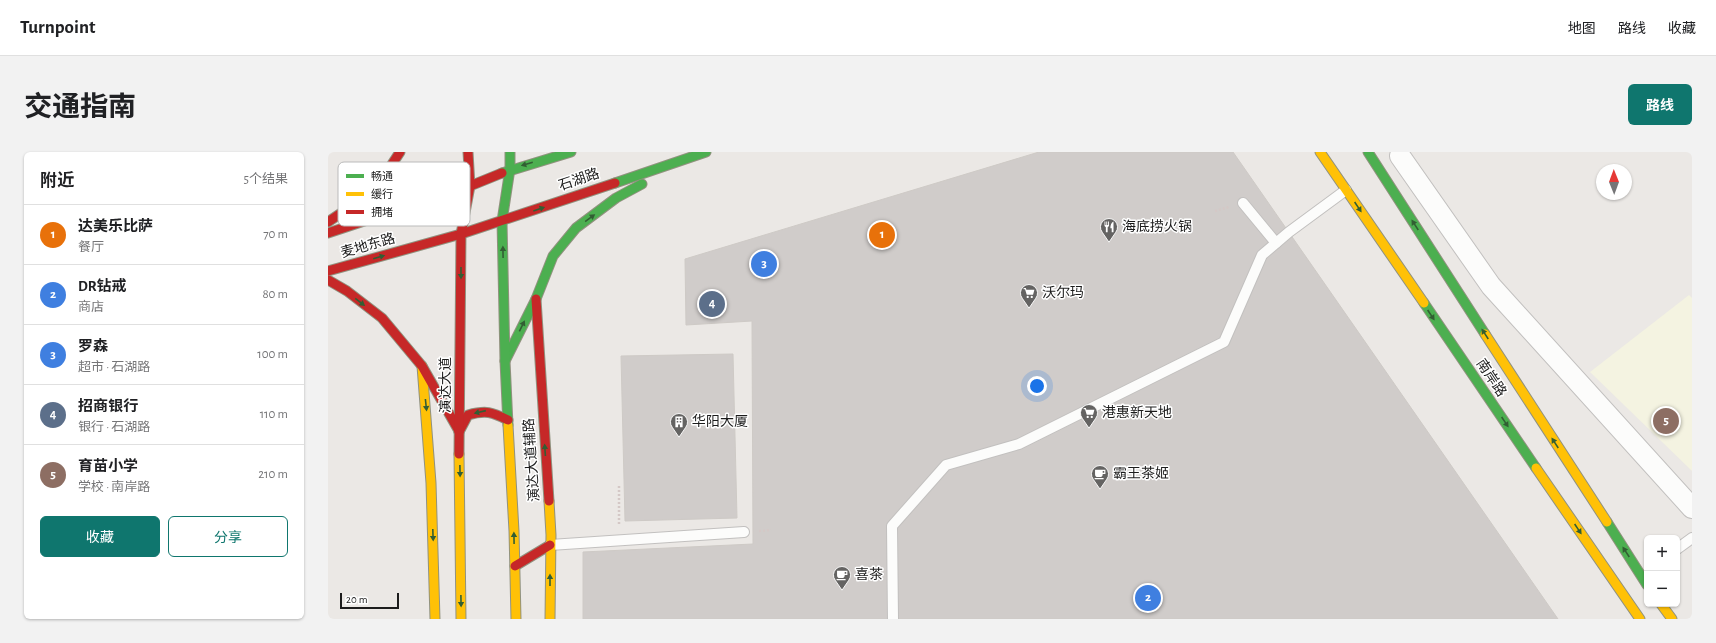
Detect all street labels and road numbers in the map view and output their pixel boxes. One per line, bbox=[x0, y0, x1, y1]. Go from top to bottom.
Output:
street label: 石湖路 bbox=[557, 166, 601, 193]
street label: 麦地东路 bbox=[339, 231, 397, 260]
street label: 南岸路 bbox=[1473, 356, 1509, 399]
street label: 演达大道 bbox=[438, 357, 453, 413]
street label: 演达大道辅路 bbox=[521, 418, 542, 502]

